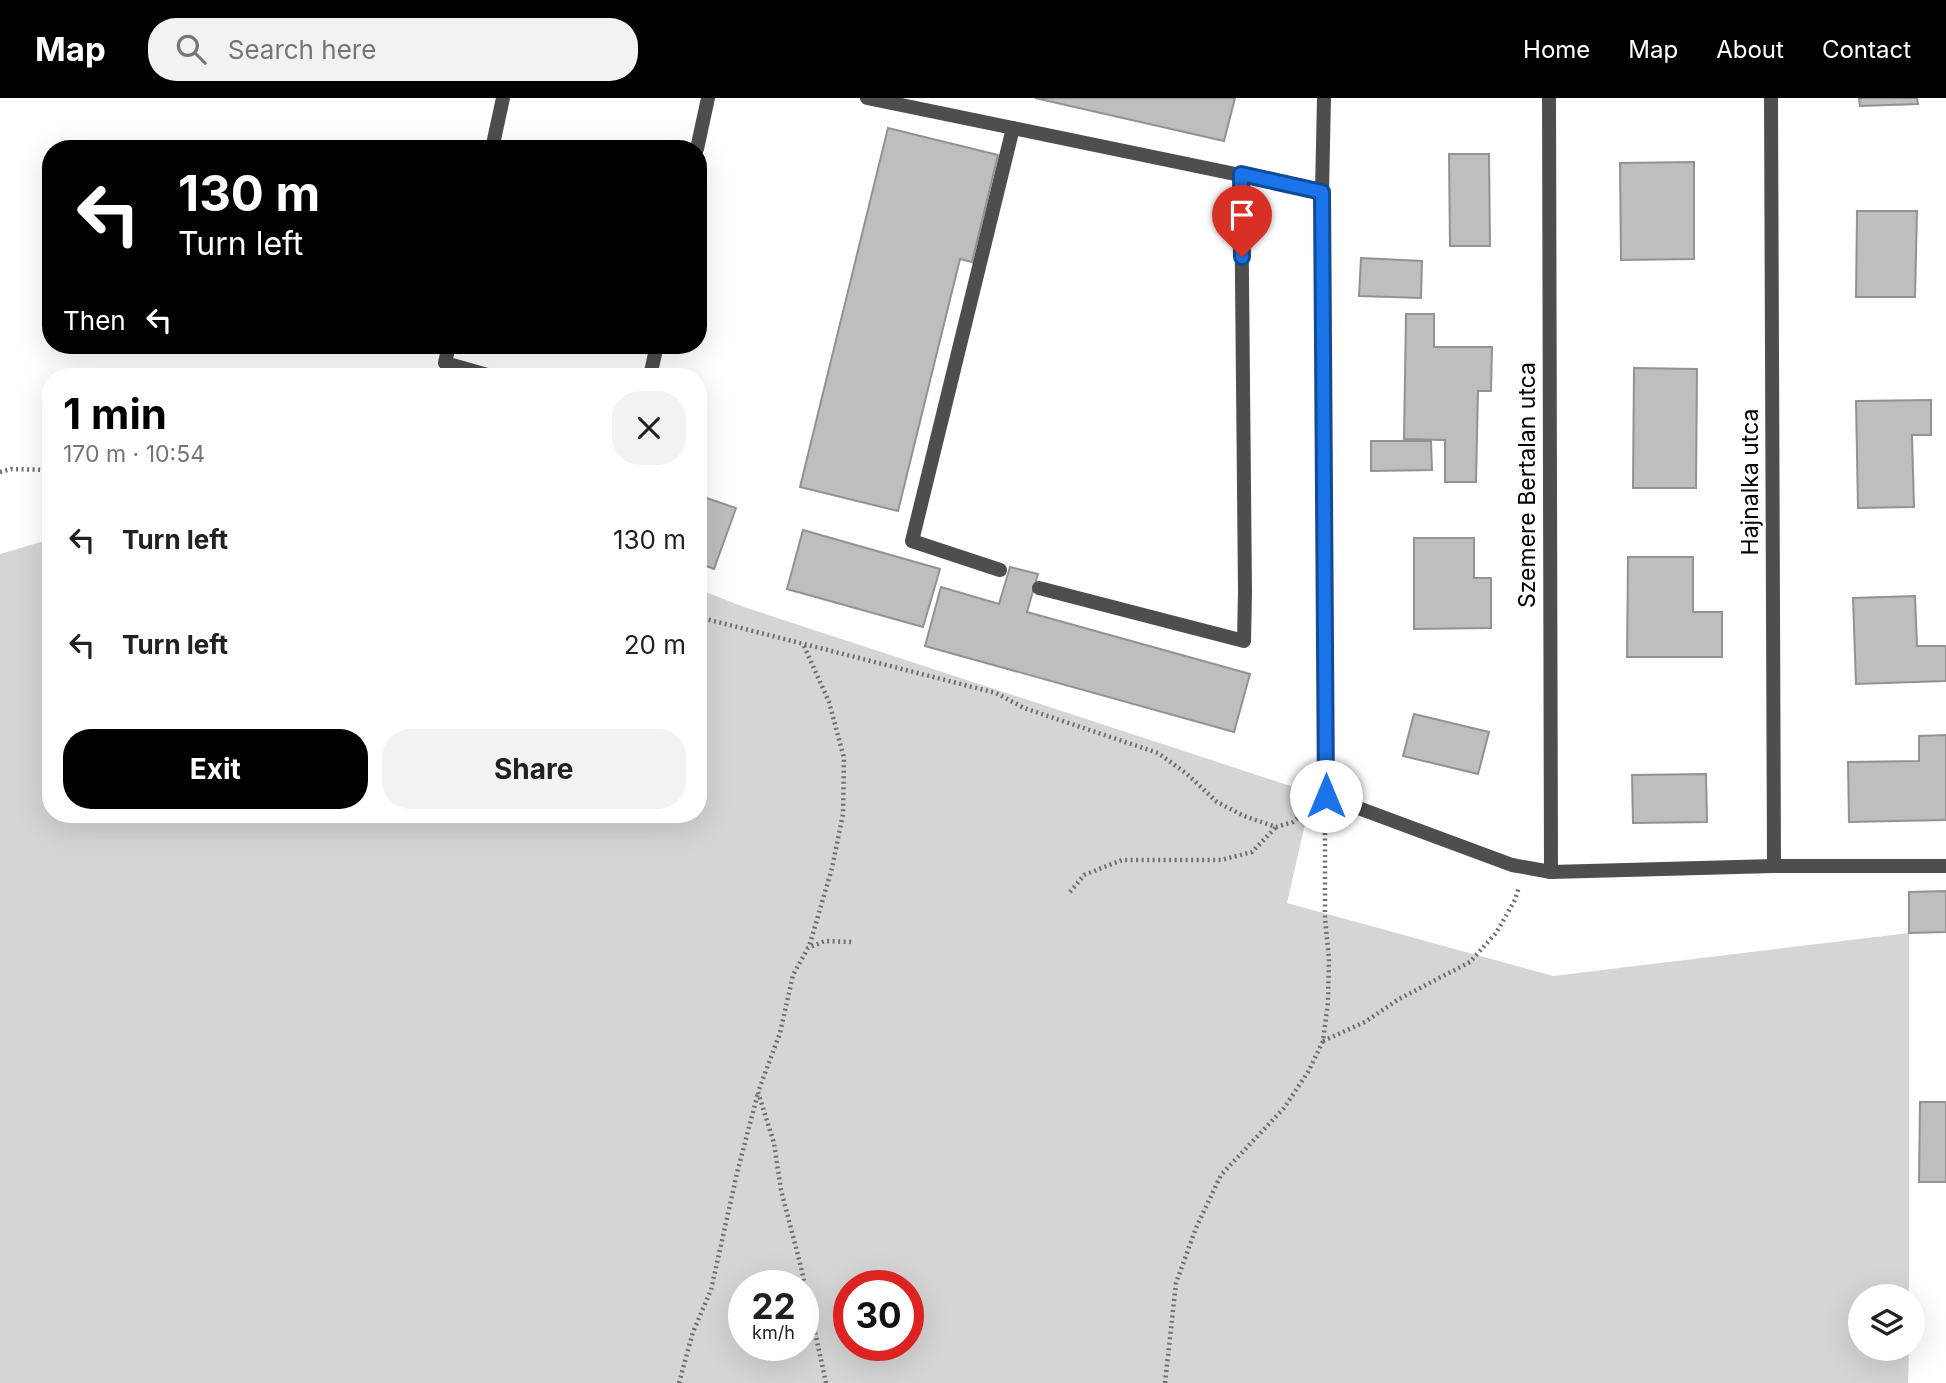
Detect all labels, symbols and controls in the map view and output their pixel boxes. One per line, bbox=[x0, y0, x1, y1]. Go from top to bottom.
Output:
search box bbox=[148, 18, 638, 81]
text: Map bbox=[35, 29, 106, 69]
icon: search bbox=[172, 30, 210, 68]
text: Search here bbox=[228, 34, 376, 65]
text: Home bbox=[1523, 35, 1590, 64]
text: Map bbox=[1628, 35, 1678, 64]
text: About bbox=[1716, 35, 1784, 64]
text: Contact bbox=[1822, 35, 1911, 64]
text: 130 m bbox=[178, 164, 320, 223]
icon: left bbox=[63, 168, 154, 259]
pin bbox=[1212, 185, 1272, 257]
icon: arrive bbox=[1223, 196, 1261, 234]
text: Turn left bbox=[178, 224, 303, 263]
icon: left bbox=[140, 301, 178, 339]
text: Then bbox=[63, 305, 126, 336]
street label: Szemere Bertalan utca bbox=[1513, 362, 1541, 608]
text: 1 min bbox=[63, 388, 167, 439]
button: close bbox=[612, 391, 686, 465]
street label: Hajnalka utca bbox=[1736, 409, 1764, 555]
text: 170 m · 10:54 bbox=[63, 440, 205, 468]
icon: left bbox=[63, 521, 101, 559]
text: Turn left bbox=[122, 524, 228, 555]
text: 130 m bbox=[613, 524, 686, 555]
icon: left bbox=[63, 626, 101, 664]
text: Turn left bbox=[122, 629, 228, 660]
text: 20 m bbox=[624, 629, 686, 660]
button: Exit bbox=[63, 729, 368, 809]
button: Share bbox=[382, 729, 686, 809]
position arrow bbox=[1289, 759, 1363, 833]
speed limit sign: 30 bbox=[833, 1270, 924, 1361]
map controls bbox=[1848, 1284, 1925, 1361]
button: layers bbox=[1848, 1284, 1925, 1361]
text: 22 bbox=[751, 1285, 796, 1327]
text: km/h bbox=[752, 1322, 795, 1343]

